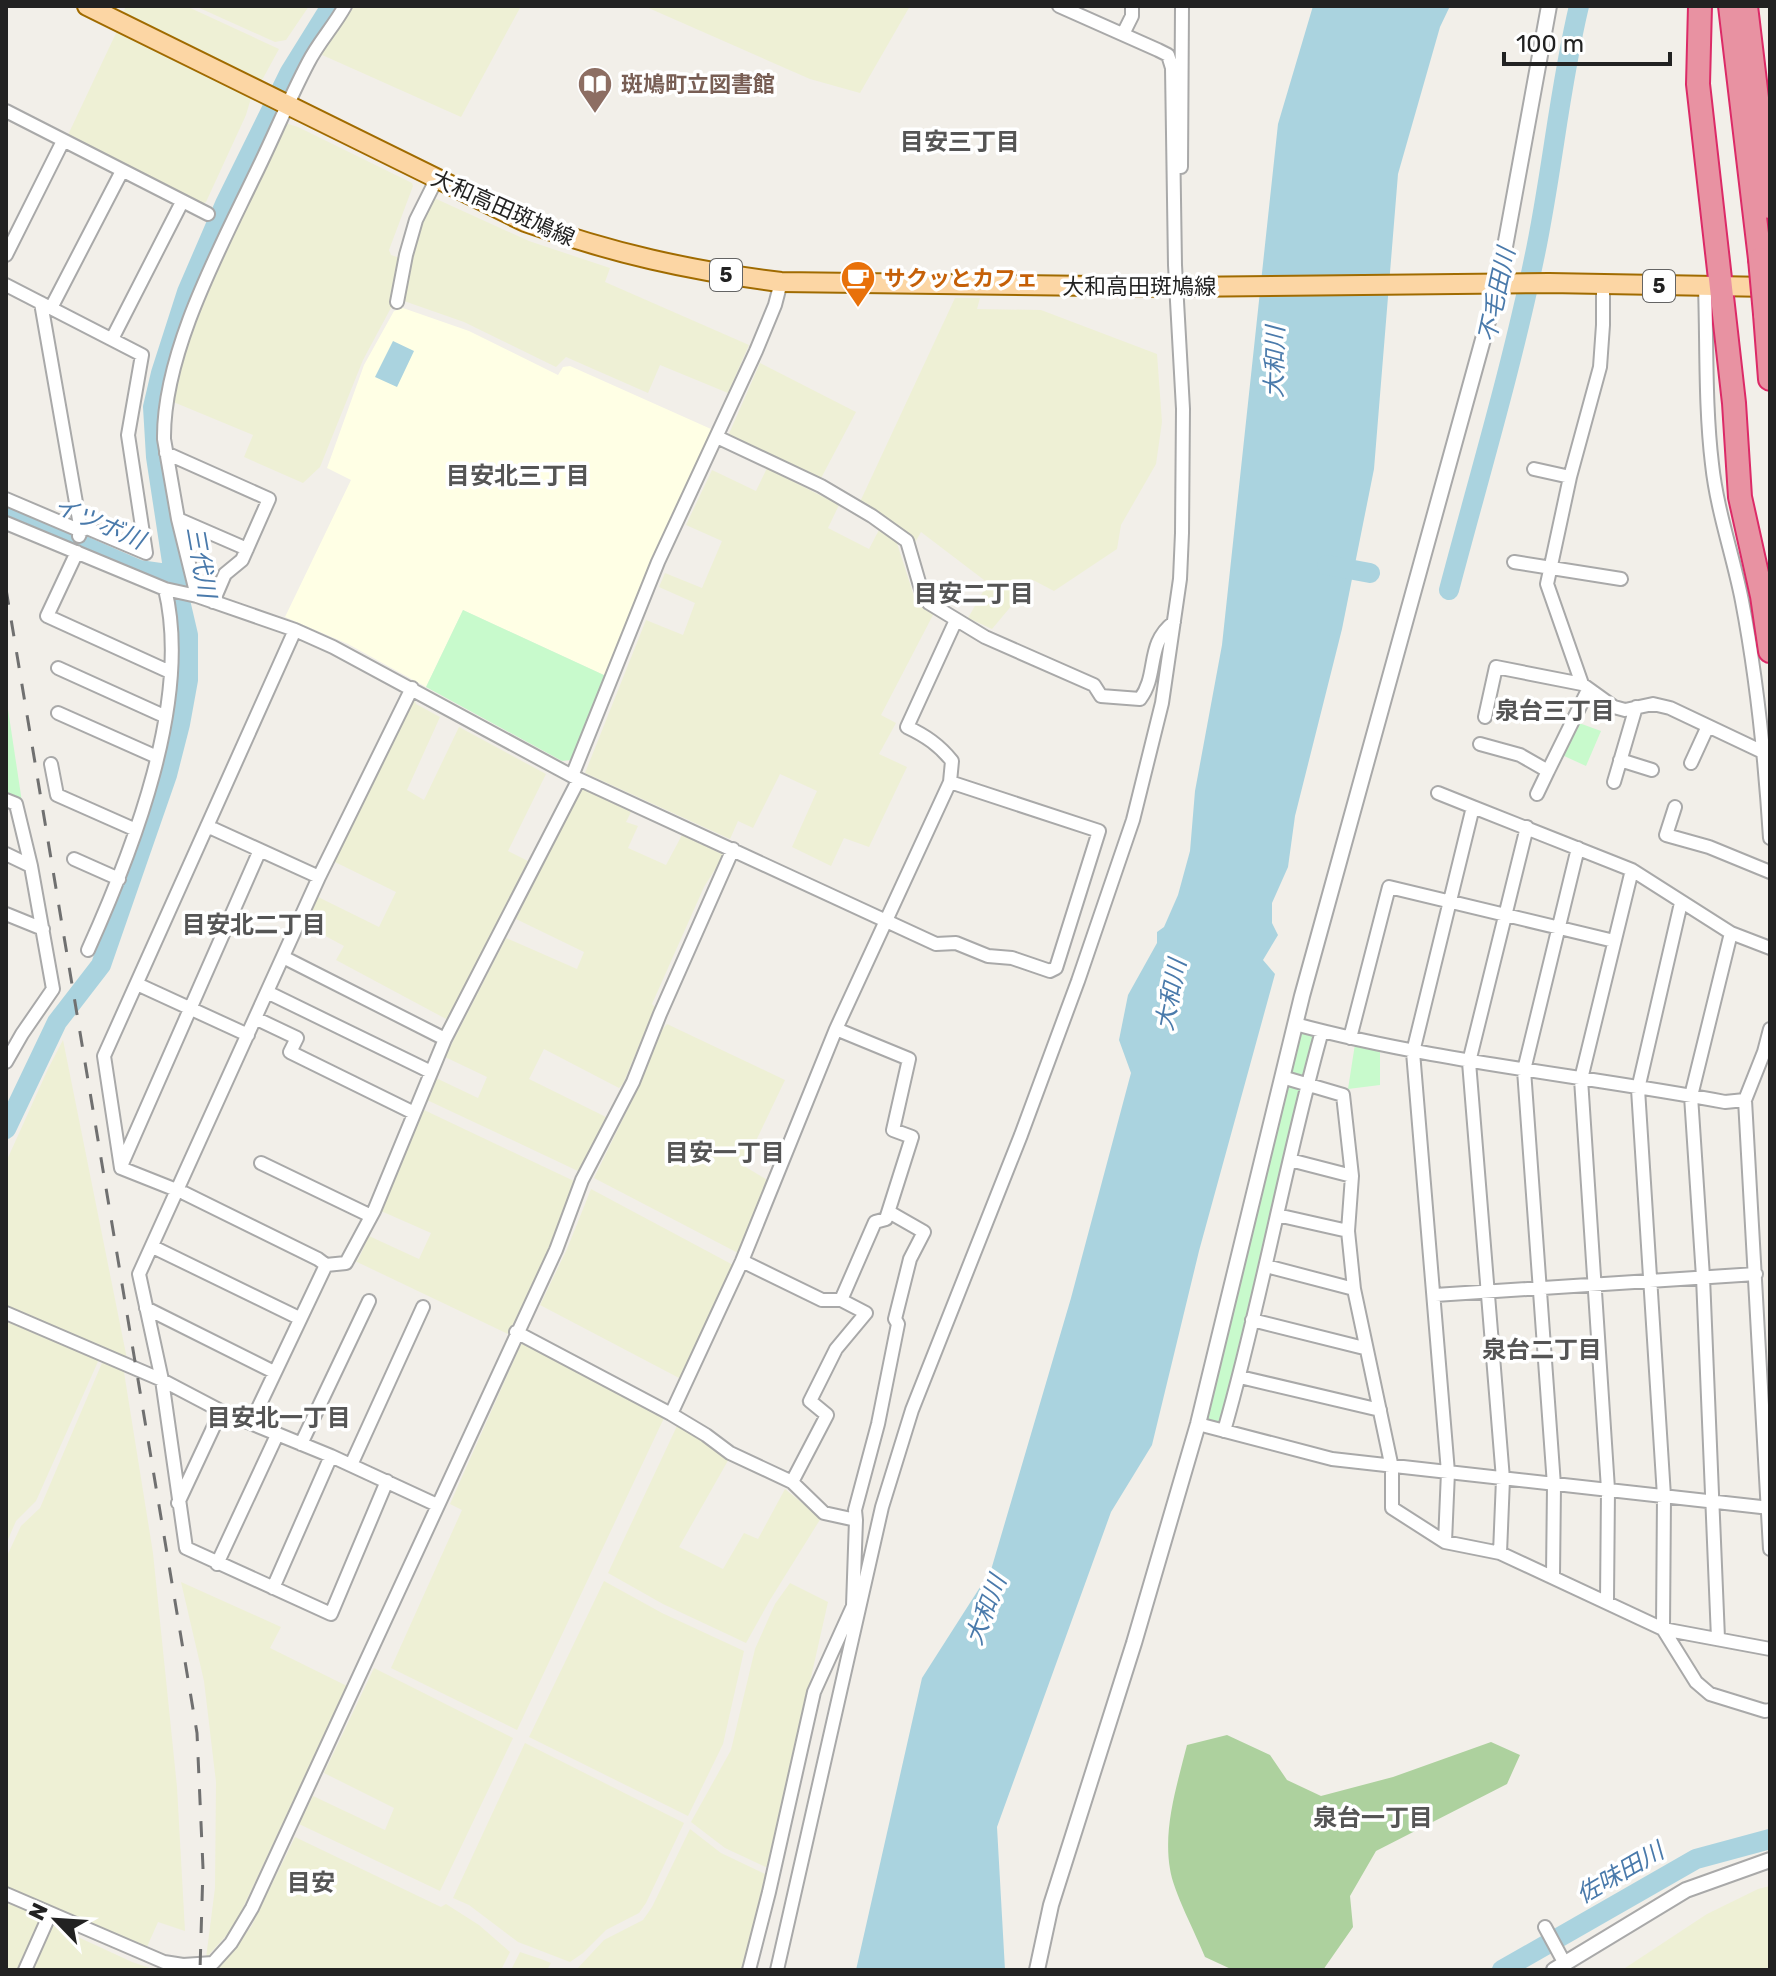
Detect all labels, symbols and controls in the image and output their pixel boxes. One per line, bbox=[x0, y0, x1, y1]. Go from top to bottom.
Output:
scale bar bbox=[1504, 16, 1670, 66]
text: 100 m bbox=[1516, 30, 1584, 58]
library icon: 斑鳩町立図書館 bbox=[576, 65, 614, 115]
place label: 斑鳩町立図書館 bbox=[621, 71, 775, 98]
district label: 目安三丁目 bbox=[900, 128, 1020, 156]
street label: 大和高田斑鳩線 bbox=[427, 164, 579, 252]
water label: 不毛田川 bbox=[1473, 242, 1521, 345]
road number: 5 bbox=[710, 259, 742, 291]
cafe icon: サクッとカフェ bbox=[839, 259, 877, 309]
place label: サクッとカフェ bbox=[884, 265, 1038, 292]
road number: 5 bbox=[1643, 270, 1675, 302]
street label: 大和高田斑鳩線 bbox=[1062, 273, 1216, 300]
water label: 大和川 bbox=[1260, 323, 1290, 398]
district label: 目安北三丁目 bbox=[446, 462, 590, 490]
water label: イツボ川 bbox=[49, 491, 151, 556]
water label: 三代川 bbox=[181, 524, 222, 603]
district label: 目安二丁目 bbox=[914, 580, 1034, 608]
district label: 泉台三丁目 bbox=[1495, 697, 1615, 725]
district label: 目安北二丁目 bbox=[182, 911, 326, 939]
water label: 大和川 bbox=[1150, 954, 1192, 1033]
district label: 目安一丁目 bbox=[665, 1139, 785, 1167]
district label: 泉台二丁目 bbox=[1482, 1336, 1602, 1364]
district label: 目安北一丁目 bbox=[207, 1404, 351, 1432]
water label: 大和川 bbox=[960, 1569, 1013, 1649]
district label: 泉台一丁目 bbox=[1313, 1804, 1433, 1832]
water label: 佐味田川 bbox=[1571, 1835, 1671, 1909]
district label: 目安 bbox=[287, 1869, 335, 1897]
north arrow bbox=[16, 1880, 96, 1960]
text: N bbox=[23, 1899, 54, 1925]

